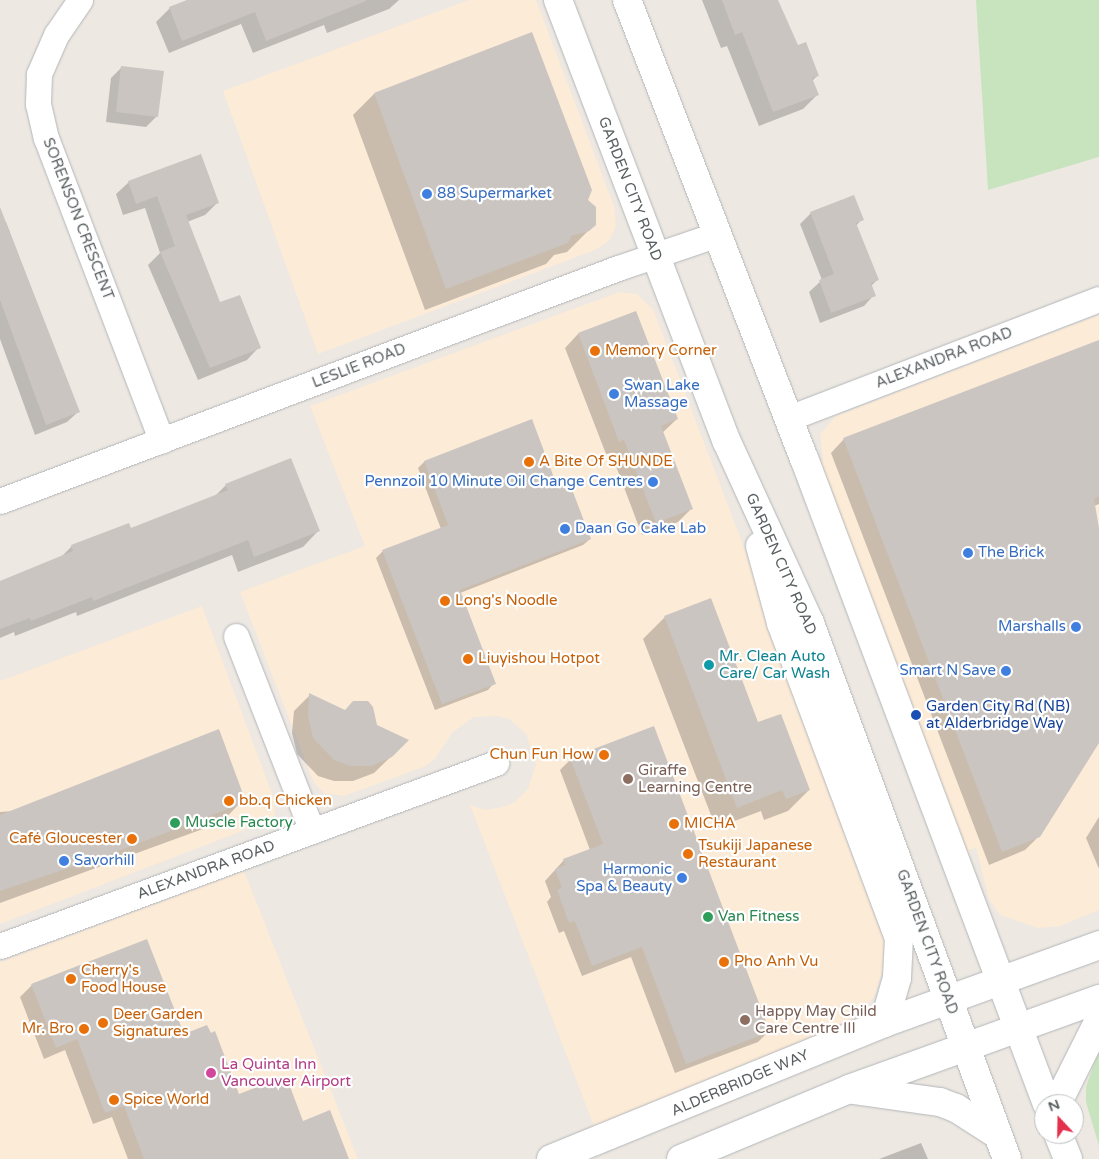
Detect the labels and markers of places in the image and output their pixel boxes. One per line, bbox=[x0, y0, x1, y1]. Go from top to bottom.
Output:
place label: 88 Supermarket bbox=[437, 185, 552, 203]
marker: 88 Supermarket bbox=[421, 188, 433, 200]
place label: Memory Corner bbox=[605, 342, 717, 360]
marker: Memory Corner bbox=[589, 345, 601, 357]
place label: Swan Lake Massage bbox=[624, 376, 700, 411]
marker: Swan Lake Massage bbox=[608, 388, 620, 400]
place label: A Bite Of SHUNDE bbox=[539, 453, 673, 471]
marker: A Bite Of SHUNDE bbox=[523, 456, 535, 468]
place label: Pennzoil 10 Minute Oil Change Centres bbox=[364, 473, 643, 491]
marker: Pennzoil 10 Minute Oil Change Centres bbox=[647, 476, 659, 488]
place label: Daan Go Cake Lab bbox=[575, 520, 706, 538]
marker: Daan Go Cake Lab bbox=[559, 523, 571, 535]
place label: The Brick bbox=[978, 544, 1045, 562]
marker: The Brick bbox=[962, 547, 974, 559]
place label: Long's Noodle bbox=[455, 592, 558, 610]
marker: Long's Noodle bbox=[439, 595, 451, 607]
place label: Marshalls bbox=[998, 618, 1066, 636]
marker: Marshalls bbox=[1070, 621, 1082, 633]
place label: Mr. Clean Auto Care/ Car Wash bbox=[719, 647, 830, 682]
place label: Liuyishou Hotpot bbox=[478, 650, 600, 668]
marker: Liuyishou Hotpot bbox=[462, 653, 474, 665]
marker: Mr. Clean Auto Care/ Car Wash bbox=[703, 659, 715, 671]
place label: Smart N Save bbox=[899, 662, 996, 680]
marker: Smart N Save bbox=[1000, 665, 1012, 677]
place label: Garden City Rd (NB) at Alderbridge Way bbox=[926, 697, 1070, 732]
marker: Garden City Rd (NB) at Alderbridge Way bbox=[910, 709, 922, 721]
place label: Chun Fun How bbox=[490, 746, 594, 764]
marker: Chun Fun How bbox=[598, 749, 610, 761]
place label: Giraffe Learning Centre bbox=[638, 761, 752, 796]
marker: Giraffe Learning Centre bbox=[622, 773, 634, 785]
place label: bb.q Chicken bbox=[239, 792, 332, 810]
marker: bb.q Chicken bbox=[223, 795, 235, 807]
place label: Muscle Factory bbox=[185, 814, 293, 832]
place label: MICHA bbox=[684, 815, 736, 833]
marker: Muscle Factory bbox=[169, 817, 181, 829]
marker: MICHA bbox=[668, 818, 680, 830]
place label: Café Gloucester bbox=[9, 830, 122, 848]
marker: Café Gloucester bbox=[126, 833, 138, 845]
place label: Tsukiji Japanese Restaurant bbox=[698, 836, 812, 871]
marker: Tsukiji Japanese Restaurant bbox=[682, 848, 694, 860]
place label: Savorhill bbox=[74, 852, 135, 870]
marker: Savorhill bbox=[58, 855, 70, 867]
place label: Harmonic Spa & Beauty bbox=[576, 860, 672, 895]
marker: Harmonic Spa & Beauty bbox=[676, 872, 688, 884]
place label: Van Fitness bbox=[718, 908, 799, 926]
marker: Van Fitness bbox=[702, 911, 714, 923]
place label: Pho Anh Vu bbox=[734, 953, 818, 971]
marker: Pho Anh Vu bbox=[718, 956, 730, 968]
place label: Cherry's Food House bbox=[81, 961, 166, 996]
marker: Cherry's Food House bbox=[65, 973, 77, 985]
place label: Happy May Child Care Centre III bbox=[755, 1002, 877, 1037]
place label: Deer Garden Signatures bbox=[113, 1005, 203, 1040]
marker: Happy May Child Care Centre III bbox=[739, 1014, 751, 1026]
marker: Deer Garden Signatures bbox=[97, 1017, 109, 1029]
place label: Mr. Bro bbox=[22, 1020, 74, 1038]
marker: Mr. Bro bbox=[78, 1023, 90, 1035]
place label: La Quinta Inn Vancouver Airport bbox=[221, 1055, 351, 1090]
marker: La Quinta Inn Vancouver Airport bbox=[205, 1067, 217, 1079]
place label: Spice World bbox=[124, 1091, 209, 1109]
marker: Spice World bbox=[108, 1094, 120, 1106]

